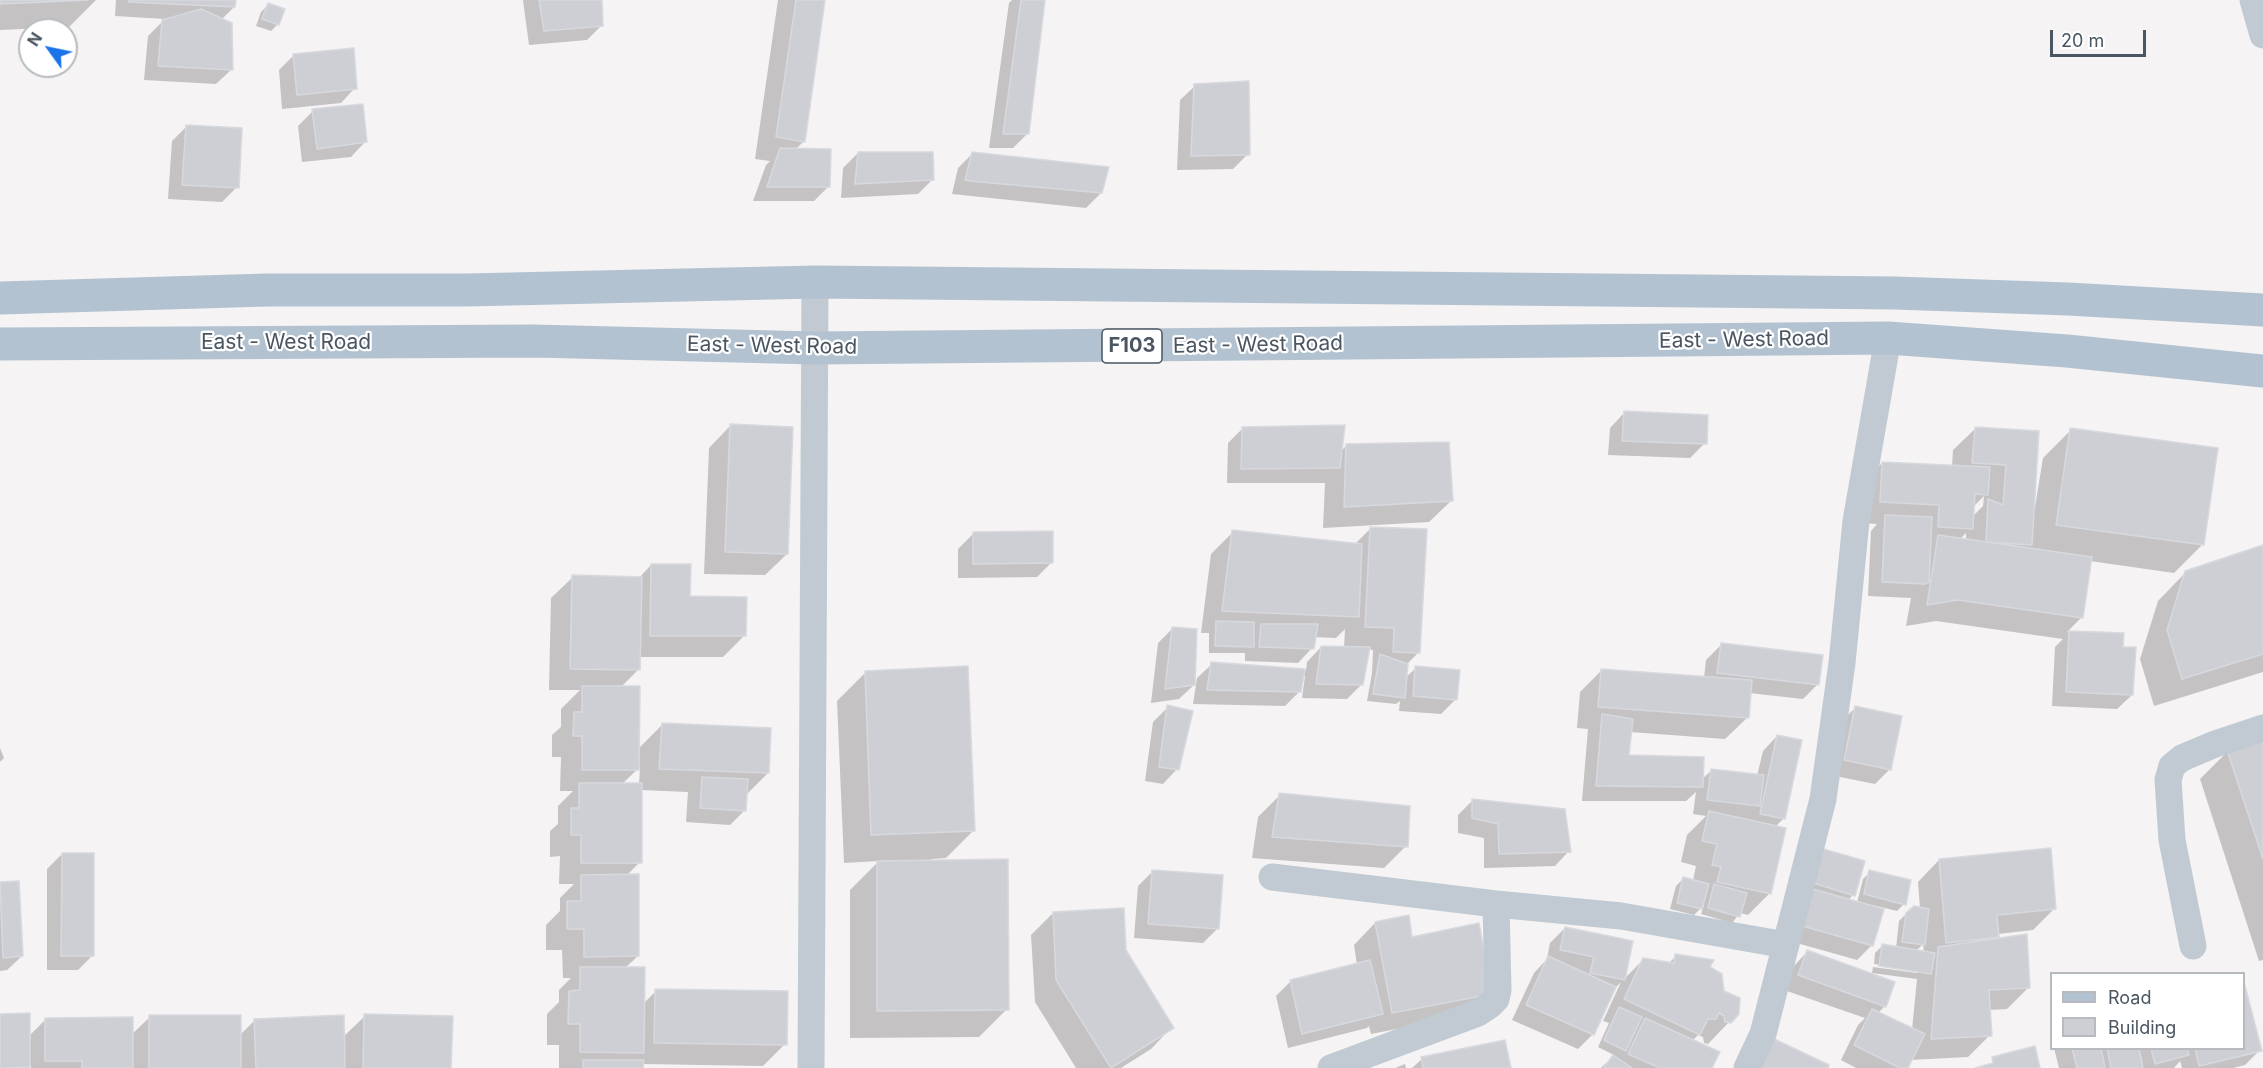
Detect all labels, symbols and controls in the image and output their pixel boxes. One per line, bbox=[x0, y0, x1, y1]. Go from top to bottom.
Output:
north arrow bbox=[18, 18, 78, 78]
scale bar bbox=[2053, 18, 2149, 56]
text: N bbox=[23, 29, 46, 50]
text: 20 m bbox=[2061, 30, 2104, 51]
street label: East - West Road bbox=[1659, 326, 1829, 354]
road number: F103 bbox=[1102, 329, 1162, 363]
street label: East - West Road bbox=[201, 330, 371, 356]
street label: East - West Road bbox=[1173, 331, 1343, 359]
street label: East - West Road bbox=[687, 332, 857, 360]
legend bbox=[2050, 972, 2245, 1050]
text: Road bbox=[2108, 987, 2151, 1008]
text: Building bbox=[2108, 1017, 2176, 1038]

